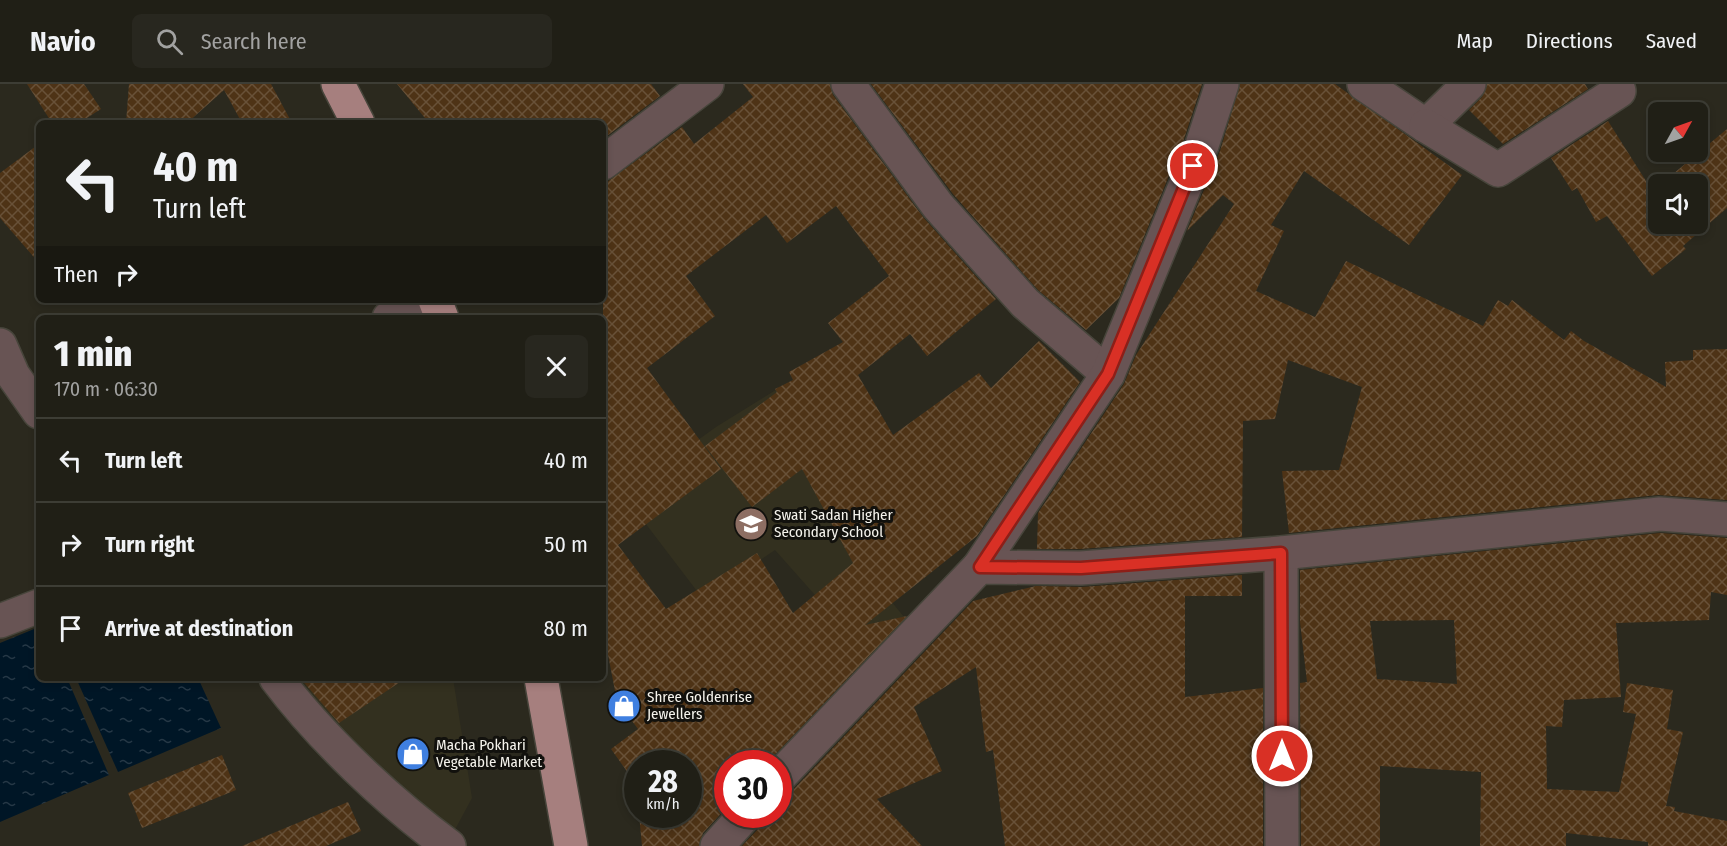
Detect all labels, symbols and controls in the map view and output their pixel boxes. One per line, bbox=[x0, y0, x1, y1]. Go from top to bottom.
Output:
search box bbox=[132, 14, 552, 68]
text: Navio bbox=[30, 25, 96, 58]
icon: search bbox=[153, 25, 186, 58]
text: Search here bbox=[201, 28, 307, 55]
text: Map bbox=[1456, 28, 1493, 54]
text: Directions bbox=[1526, 28, 1613, 54]
text: Saved bbox=[1646, 28, 1697, 54]
north arrow bbox=[1648, 102, 1708, 162]
map controls bbox=[1648, 102, 1708, 234]
pin bbox=[1167, 140, 1218, 191]
text: 40 m bbox=[153, 142, 238, 192]
icon: left bbox=[54, 144, 132, 222]
icon: arrive bbox=[1176, 149, 1209, 182]
button: sound bbox=[1648, 174, 1708, 234]
text: Turn left bbox=[153, 193, 246, 225]
icon: right bbox=[110, 258, 143, 291]
text: Then bbox=[54, 261, 98, 288]
text: 1 min bbox=[54, 332, 132, 376]
button: close bbox=[525, 335, 588, 398]
text: 170 m · 06:30 bbox=[54, 377, 158, 401]
icon: left bbox=[54, 444, 87, 477]
text: Turn left bbox=[105, 447, 183, 474]
text: 40 m bbox=[544, 447, 588, 474]
school or university icon: Swati Sadan Higher Secondary School bbox=[733, 506, 769, 542]
place label: Swati Sadan Higher Secondary School bbox=[774, 506, 893, 541]
icon: right bbox=[54, 528, 87, 561]
text: Turn right bbox=[105, 531, 194, 558]
text: 50 m bbox=[544, 531, 588, 558]
icon: arrive bbox=[54, 612, 87, 645]
text: Arrive at destination bbox=[105, 615, 293, 642]
text: 80 m bbox=[543, 615, 588, 642]
shop icon: Shree Goldenrise Jewellers bbox=[606, 688, 642, 724]
place label: Shree Goldenrise Jewellers bbox=[647, 688, 752, 723]
position arrow bbox=[1250, 724, 1314, 788]
shop icon: Macha Pokhari Vegetable Market bbox=[395, 736, 431, 772]
place label: Macha Pokhari Vegetable Market bbox=[436, 736, 542, 771]
speed limit sign: 30 bbox=[714, 750, 792, 828]
text: 28 bbox=[648, 764, 678, 800]
text: km/h bbox=[646, 795, 680, 813]

